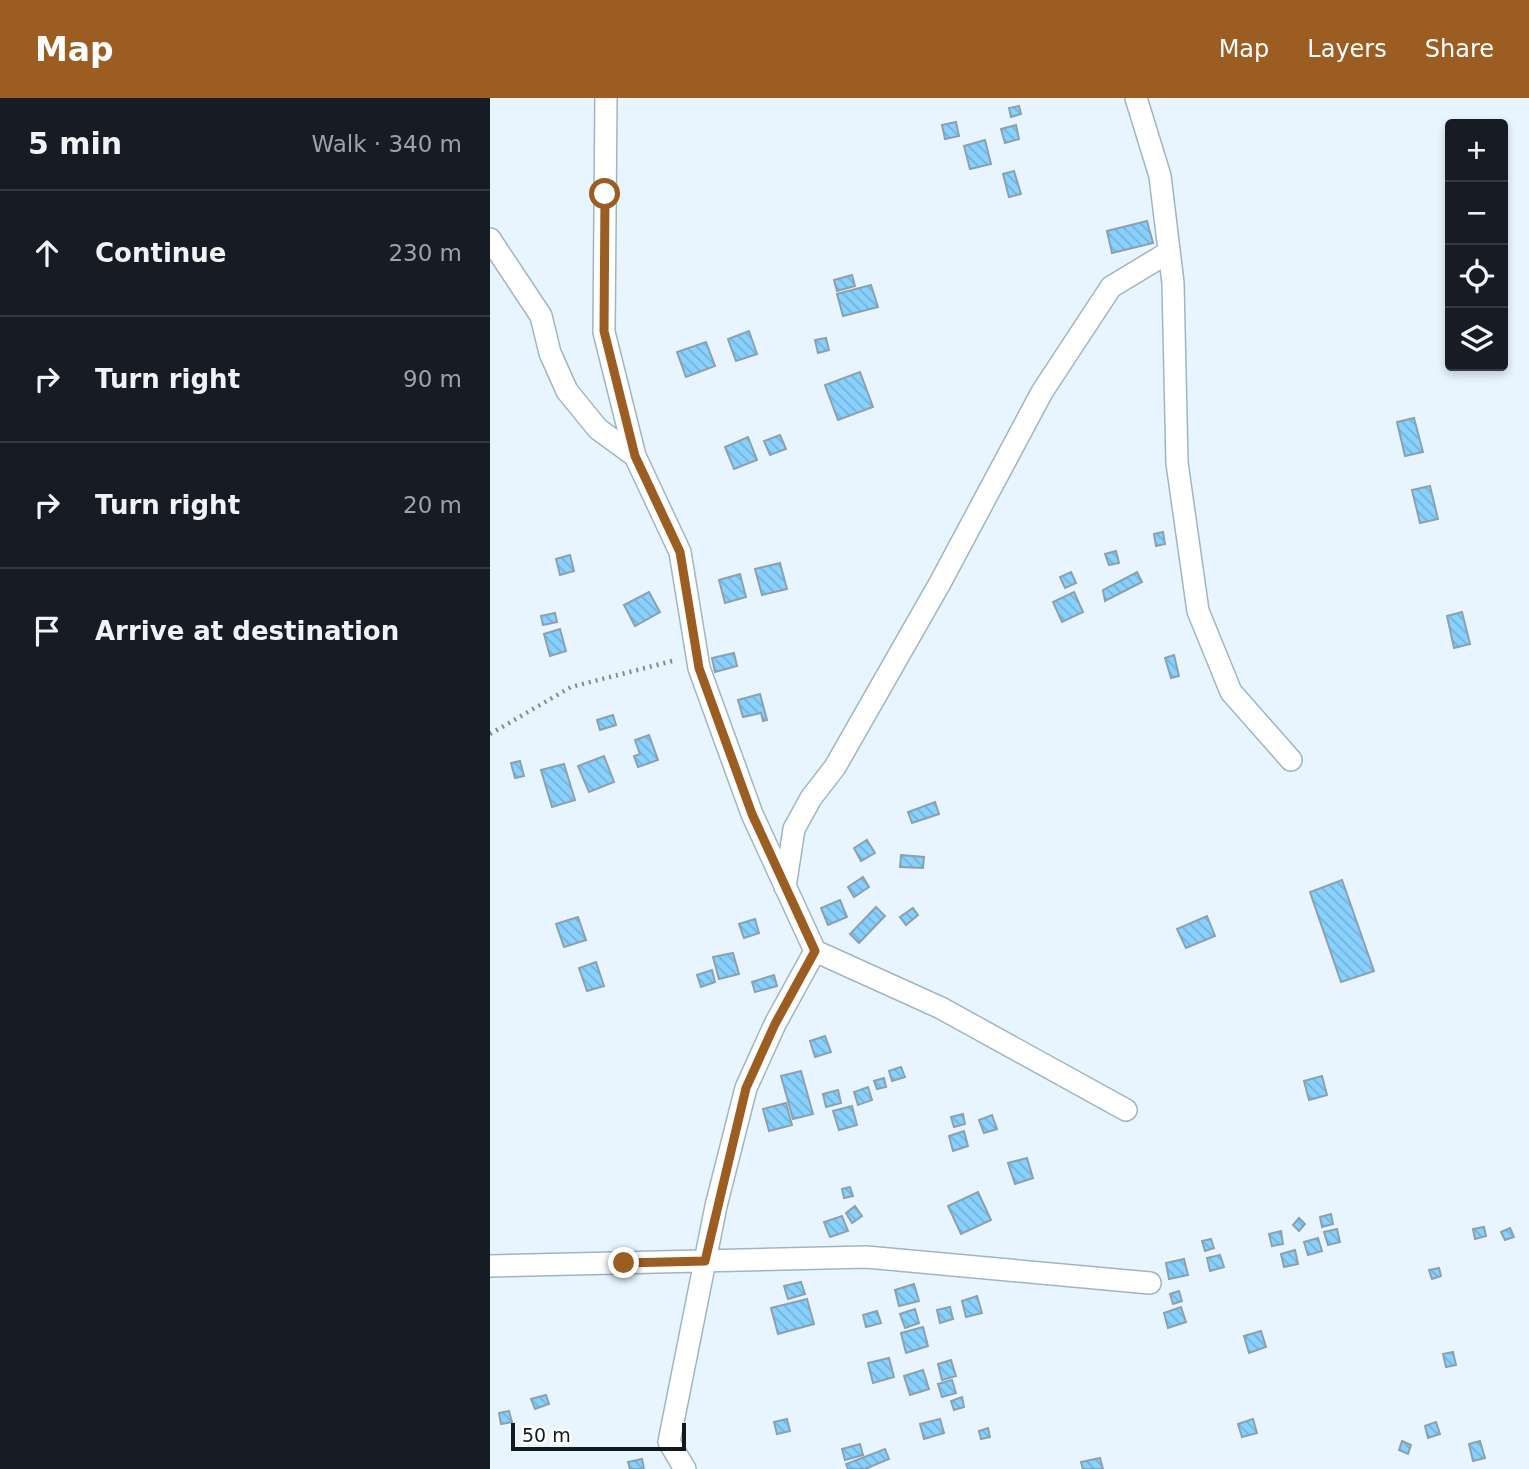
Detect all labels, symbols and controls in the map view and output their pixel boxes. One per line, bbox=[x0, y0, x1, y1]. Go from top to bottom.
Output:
text: Map bbox=[35, 30, 114, 69]
text: Map bbox=[1219, 35, 1269, 63]
text: Layers bbox=[1307, 35, 1387, 63]
text: Share bbox=[1425, 35, 1494, 63]
map controls bbox=[1445, 119, 1508, 371]
button: + bbox=[1445, 119, 1508, 182]
text: 5 min bbox=[28, 126, 122, 161]
text: Walk · 340 m bbox=[311, 131, 462, 157]
route start bbox=[589, 178, 620, 209]
button: − bbox=[1445, 182, 1508, 245]
icon: ahead bbox=[28, 234, 66, 272]
text: Continue bbox=[95, 238, 226, 268]
text: 230 m bbox=[388, 240, 462, 266]
button: locate bbox=[1445, 245, 1508, 308]
button: layers bbox=[1445, 308, 1508, 371]
icon: right bbox=[28, 360, 66, 398]
text: Turn right bbox=[95, 364, 240, 394]
text: 90 m bbox=[403, 366, 462, 392]
icon: right bbox=[28, 486, 66, 524]
text: Turn right bbox=[95, 490, 240, 520]
text: 20 m bbox=[403, 492, 462, 518]
icon: arrive bbox=[28, 612, 66, 650]
text: Arrive at destination bbox=[95, 616, 399, 646]
route end bbox=[608, 1247, 639, 1278]
scale bar bbox=[511, 1420, 686, 1452]
text: 50 m bbox=[522, 1424, 571, 1446]

